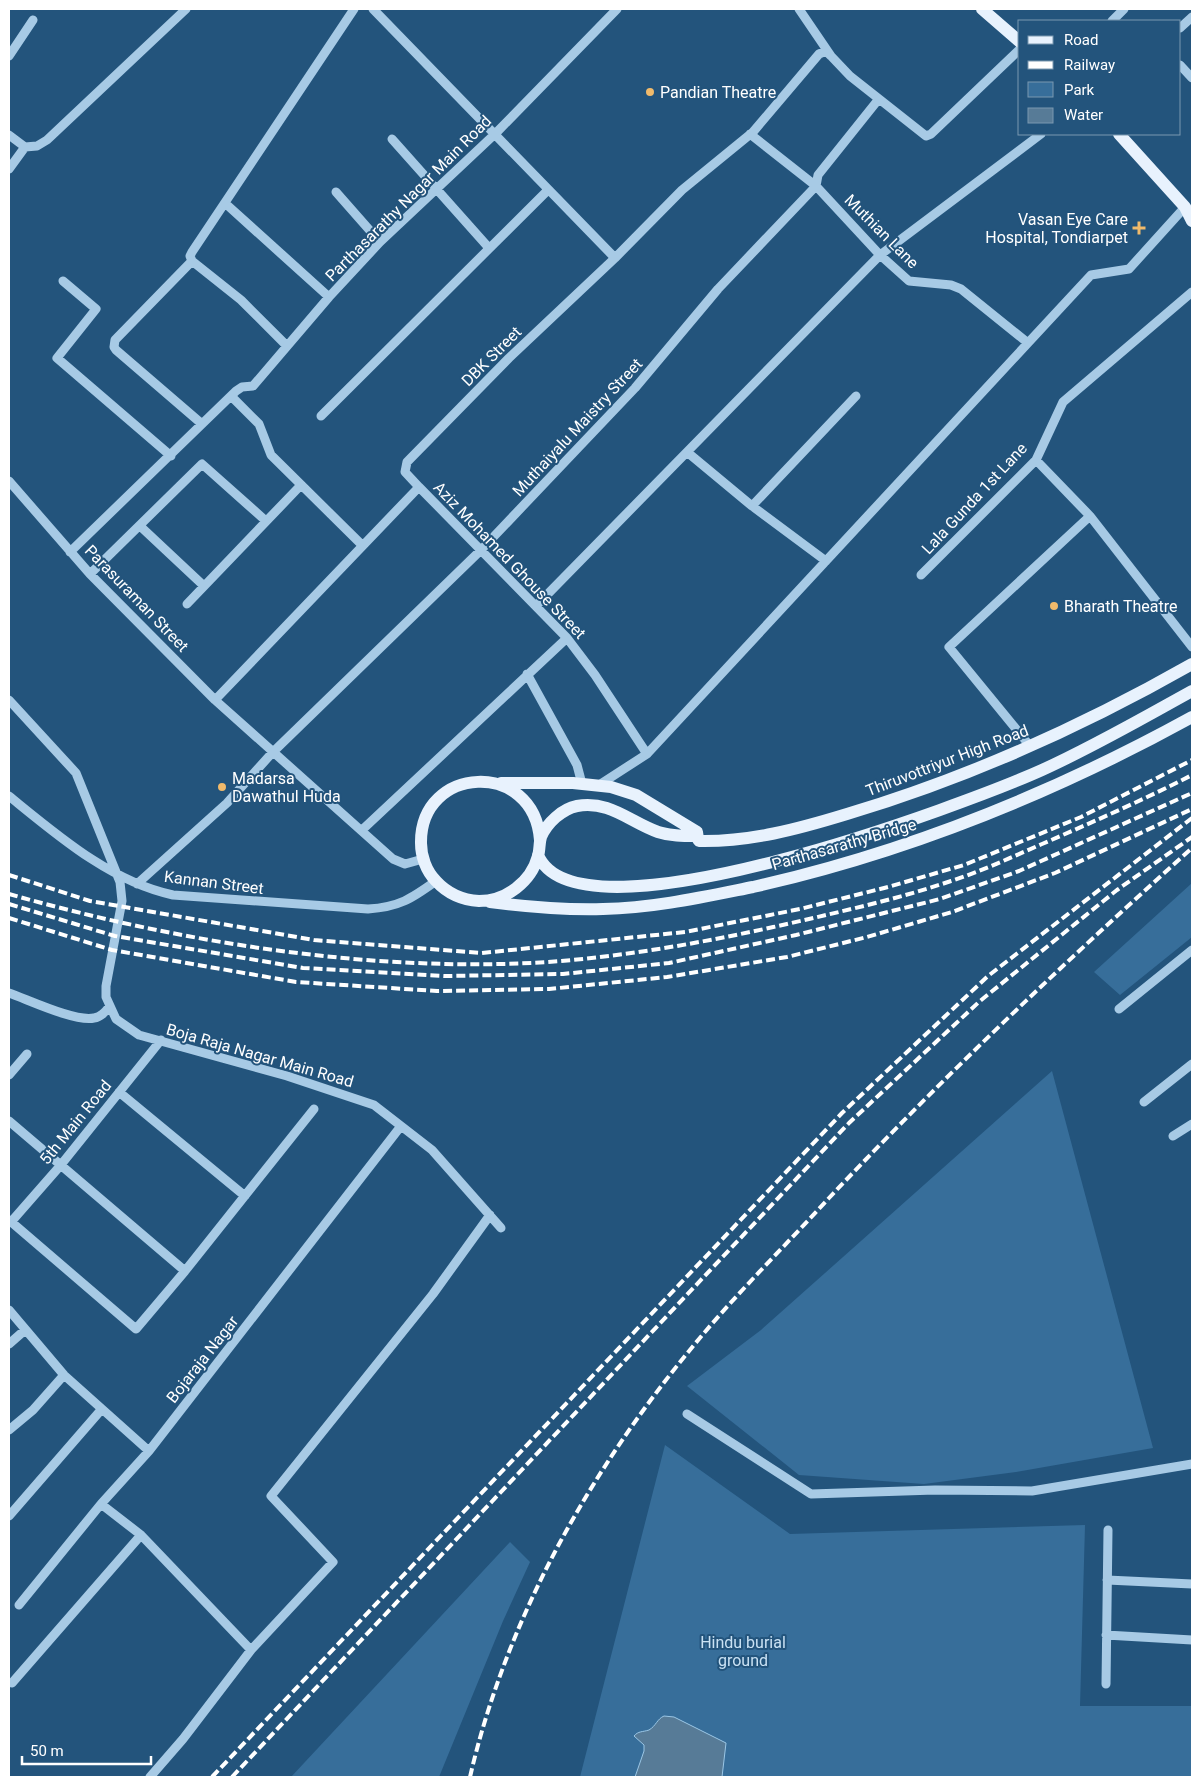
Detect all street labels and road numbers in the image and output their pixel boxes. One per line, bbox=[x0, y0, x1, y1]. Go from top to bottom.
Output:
street label: Parthasarathy Nagar Main Road bbox=[321, 111, 495, 285]
street label: Muthian Lane bbox=[841, 190, 923, 272]
street label: DBK Street bbox=[458, 323, 525, 390]
street label: Muthaiyalu Maistry Street bbox=[508, 354, 646, 500]
street label: Lala Gunda 1st Lane bbox=[918, 439, 1031, 558]
street label: Aziz Mohamed Ghouse Street bbox=[430, 478, 590, 643]
street label: Parasuraman Street bbox=[81, 541, 193, 656]
street label: Thiruvottriyur High Road bbox=[863, 721, 1031, 800]
street label: Parthasarathy Bridge bbox=[770, 815, 919, 874]
street label: Kannan Street bbox=[163, 867, 265, 898]
street label: Boja Raja Nagar Main Road bbox=[164, 1020, 356, 1091]
street label: 5th Main Road bbox=[36, 1076, 115, 1168]
street label: Bojaraja Nagar bbox=[163, 1312, 243, 1407]

